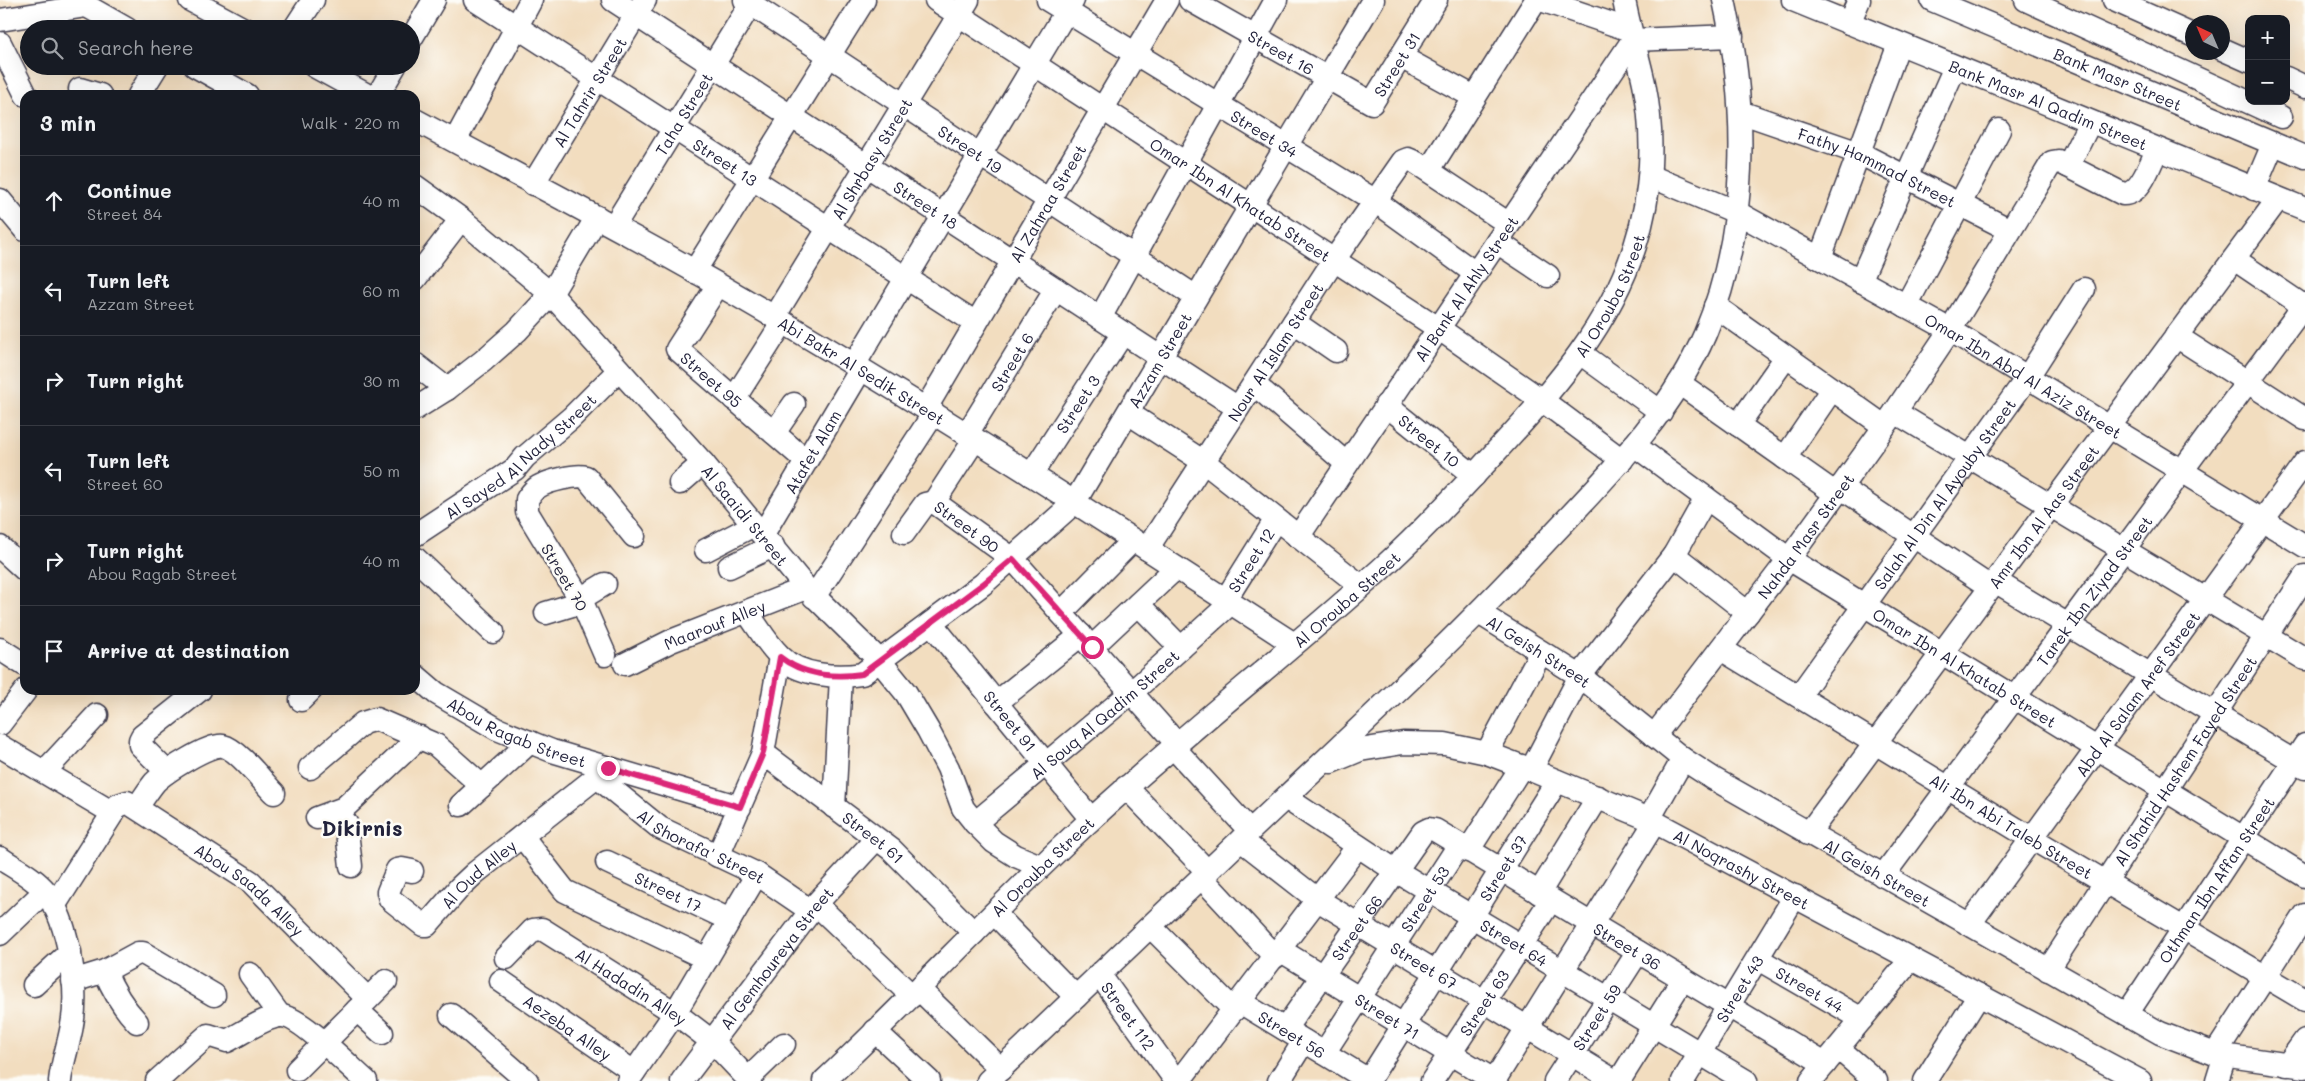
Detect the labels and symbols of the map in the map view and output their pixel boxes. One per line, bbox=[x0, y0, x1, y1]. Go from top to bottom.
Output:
north arrow bbox=[2185, 15, 2230, 60]
street label: Street 16 bbox=[1244, 25, 1318, 79]
street label: Street 31 bbox=[1368, 28, 1424, 100]
street label: Al Tahrir Street bbox=[548, 33, 631, 151]
street label: Bank Masr Street bbox=[2051, 42, 2185, 115]
street label: Bank Masr Al Qadim Street bbox=[1946, 54, 2151, 154]
street label: Taha Street bbox=[650, 68, 717, 159]
street label: Al Shrbasy Street bbox=[826, 94, 916, 223]
street label: Street 34 bbox=[1227, 104, 1302, 162]
street label: Street 19 bbox=[934, 120, 1007, 177]
street label: Fathy Hammad Street bbox=[1795, 122, 1960, 211]
street label: Omar Ibn Al Khatab Street bbox=[1146, 132, 1335, 266]
street label: Street 13 bbox=[689, 133, 762, 190]
street label: Al Zahraa Street bbox=[1004, 140, 1090, 266]
street label: Street 18 bbox=[890, 176, 963, 233]
street label: Al Bank Al Ahly Street bbox=[1409, 211, 1522, 365]
street label: Al Orouba Street bbox=[1569, 231, 1649, 361]
street label: Nour Al Islam Street bbox=[1222, 278, 1327, 425]
street label: Azzam Street bbox=[1122, 308, 1196, 412]
street label: Omar Ibn Abd Al Aziz Street bbox=[1921, 308, 2126, 443]
street label: Abi Bakr Al Sedik Street bbox=[774, 311, 949, 429]
street label: Street 6 bbox=[985, 328, 1038, 395]
street label: Street 95 bbox=[677, 347, 747, 412]
street label: Street 3 bbox=[1051, 370, 1104, 437]
street label: Al Sayed Al Nady Street bbox=[440, 389, 600, 523]
street label: Salah Al Din Al Ayouby Street bbox=[1869, 394, 2020, 593]
street label: Atafet Alam bbox=[779, 406, 845, 497]
street label: Street 10 bbox=[1395, 409, 1465, 471]
street label: Amr Ibn Al Aas Street bbox=[1983, 441, 2103, 592]
street label: Al Saaidi Street bbox=[698, 460, 793, 570]
street label: Nahda Masr Street bbox=[1752, 469, 1858, 603]
street label: Street 90 bbox=[930, 495, 1004, 557]
street label: Tarek Ibn Ziyad Street bbox=[2031, 511, 2156, 670]
street label: Street 12 bbox=[1222, 524, 1278, 596]
street label: Street 70 bbox=[537, 540, 593, 615]
street label: Al Orouba Street bbox=[1289, 547, 1404, 652]
street label: Maarouf Alley bbox=[660, 595, 768, 654]
street label: Omar Ibn Al Khatab Street bbox=[1869, 603, 2061, 732]
street label: Abd Al Salam Aref Street bbox=[2070, 607, 2204, 780]
street label: Al Geish Street bbox=[1483, 610, 1596, 692]
route start bbox=[1081, 636, 1104, 659]
street label: Al Souq Al Qadim Street bbox=[1025, 645, 1183, 784]
street label: Al Shahid Hashem Fayed Street bbox=[2108, 651, 2261, 870]
street label: Street 91 bbox=[980, 686, 1042, 755]
street label: Abou Ragab Street bbox=[444, 692, 589, 771]
route end bbox=[597, 757, 620, 780]
street label: Ali Ibn Abi Taleb Street bbox=[1926, 768, 2097, 883]
street label: Othman Ibn Affan Street bbox=[2153, 793, 2278, 967]
street label: Al Shorafa' Street bbox=[633, 804, 770, 887]
street label: Street 61 bbox=[839, 806, 909, 867]
street label: Al Orouba Street bbox=[986, 812, 1098, 921]
district label: Dikirnis bbox=[321, 814, 403, 841]
street label: Al Noqrashy Street bbox=[1670, 824, 1813, 913]
street label: Street 37 bbox=[1474, 830, 1531, 905]
street label: Al Geish Street bbox=[1820, 833, 1934, 911]
street label: Al Oud Alley bbox=[436, 834, 520, 913]
street label: Abou Saada Alley bbox=[191, 838, 309, 940]
street label: Street 53 bbox=[1395, 862, 1453, 936]
street label: Street 17 bbox=[631, 866, 706, 916]
street label: Al Gemhoureya Street bbox=[715, 882, 837, 1033]
street label: Street 66 bbox=[1326, 891, 1386, 964]
street label: Street 64 bbox=[1477, 914, 1552, 971]
street label: Street 36 bbox=[1590, 917, 1665, 974]
street label: Street 67 bbox=[1387, 936, 1462, 993]
street label: Al Hadadin Alley bbox=[572, 943, 692, 1029]
street label: Street 43 bbox=[1711, 951, 1767, 1026]
street label: Street 44 bbox=[1772, 961, 1848, 1017]
street label: Street 63 bbox=[1454, 965, 1513, 1040]
street label: Street 112 bbox=[1097, 977, 1160, 1054]
street label: Street 59 bbox=[1567, 980, 1625, 1054]
street label: Street 71 bbox=[1351, 988, 1424, 1043]
street label: Aezeba Alley bbox=[520, 989, 616, 1064]
street label: Street 56 bbox=[1255, 1005, 1330, 1062]

